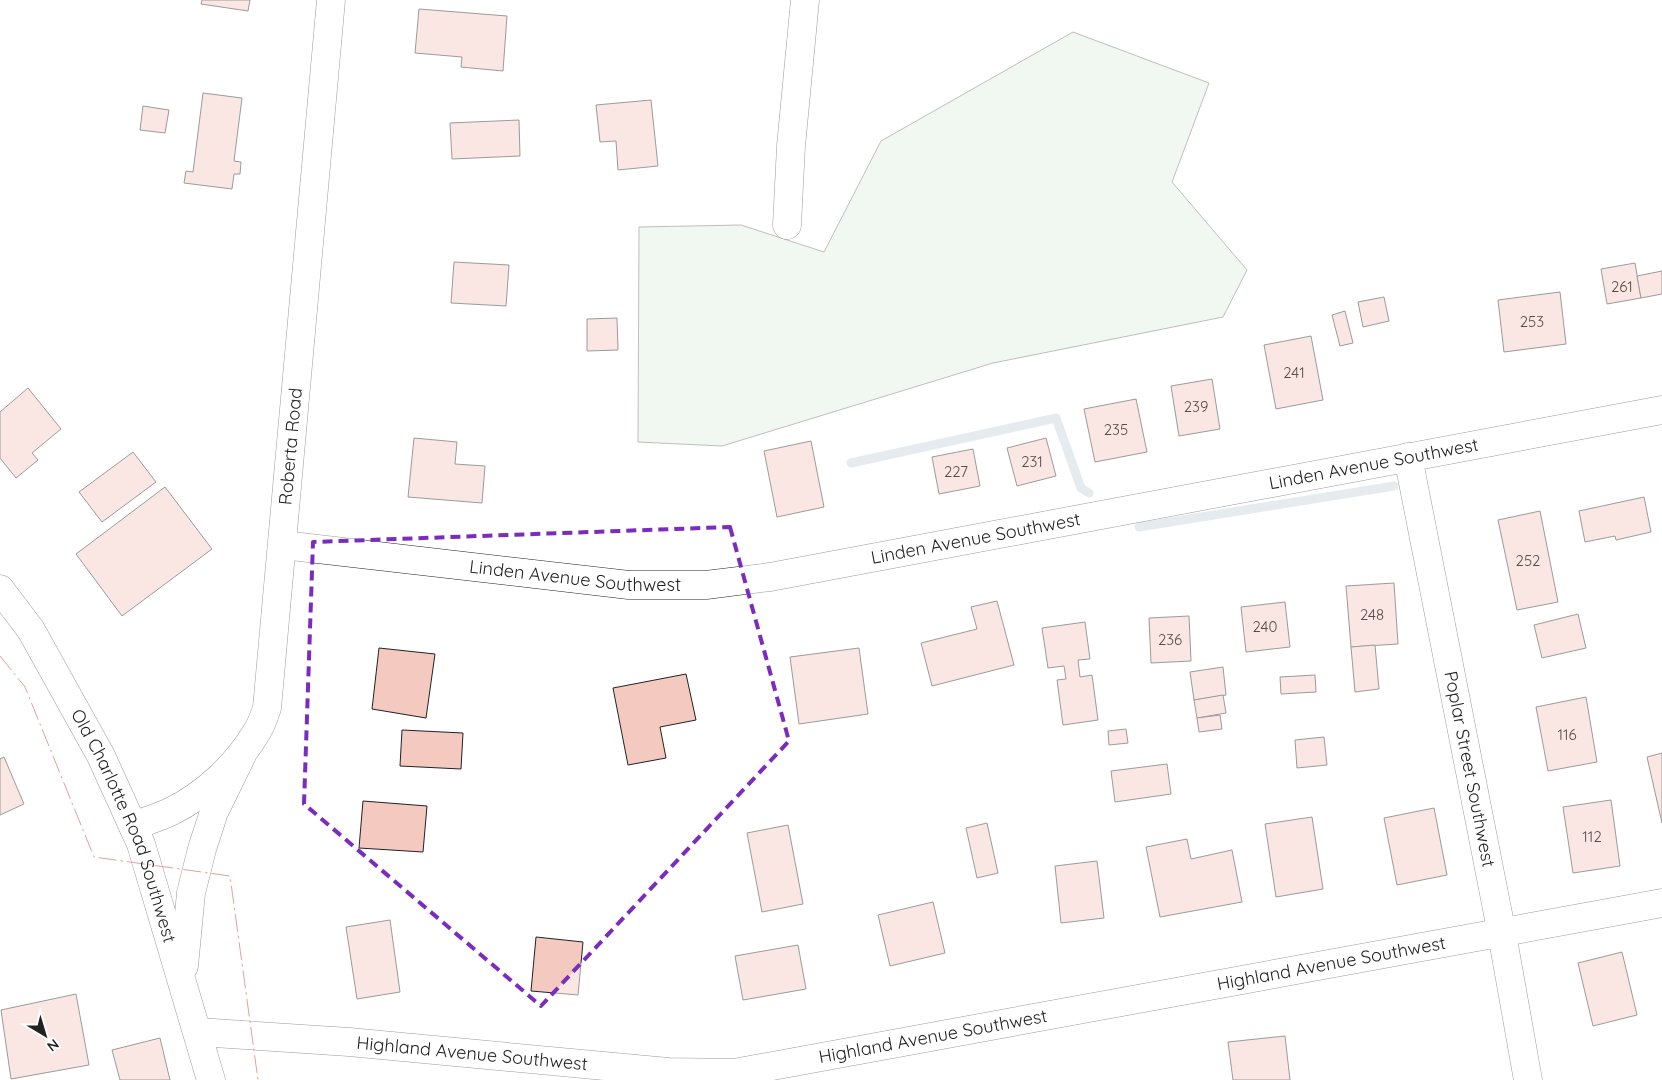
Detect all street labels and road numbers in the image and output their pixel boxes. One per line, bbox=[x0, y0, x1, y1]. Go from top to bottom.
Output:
street label: Roberta Road bbox=[273, 387, 307, 506]
street label: Linden Avenue Southwest bbox=[1267, 433, 1480, 494]
street label: Linden Avenue Southwest bbox=[869, 507, 1082, 569]
street label: Linden Avenue Southwest bbox=[468, 555, 681, 596]
street label: Poplar Street Southwest bbox=[1439, 669, 1501, 869]
street label: Old Charlotte Road Southwest bbox=[66, 705, 182, 945]
street label: Highland Avenue Southwest bbox=[1215, 931, 1447, 995]
street label: Highland Avenue Southwest bbox=[817, 1004, 1049, 1068]
street label: Highland Avenue Southwest bbox=[356, 1031, 589, 1075]

